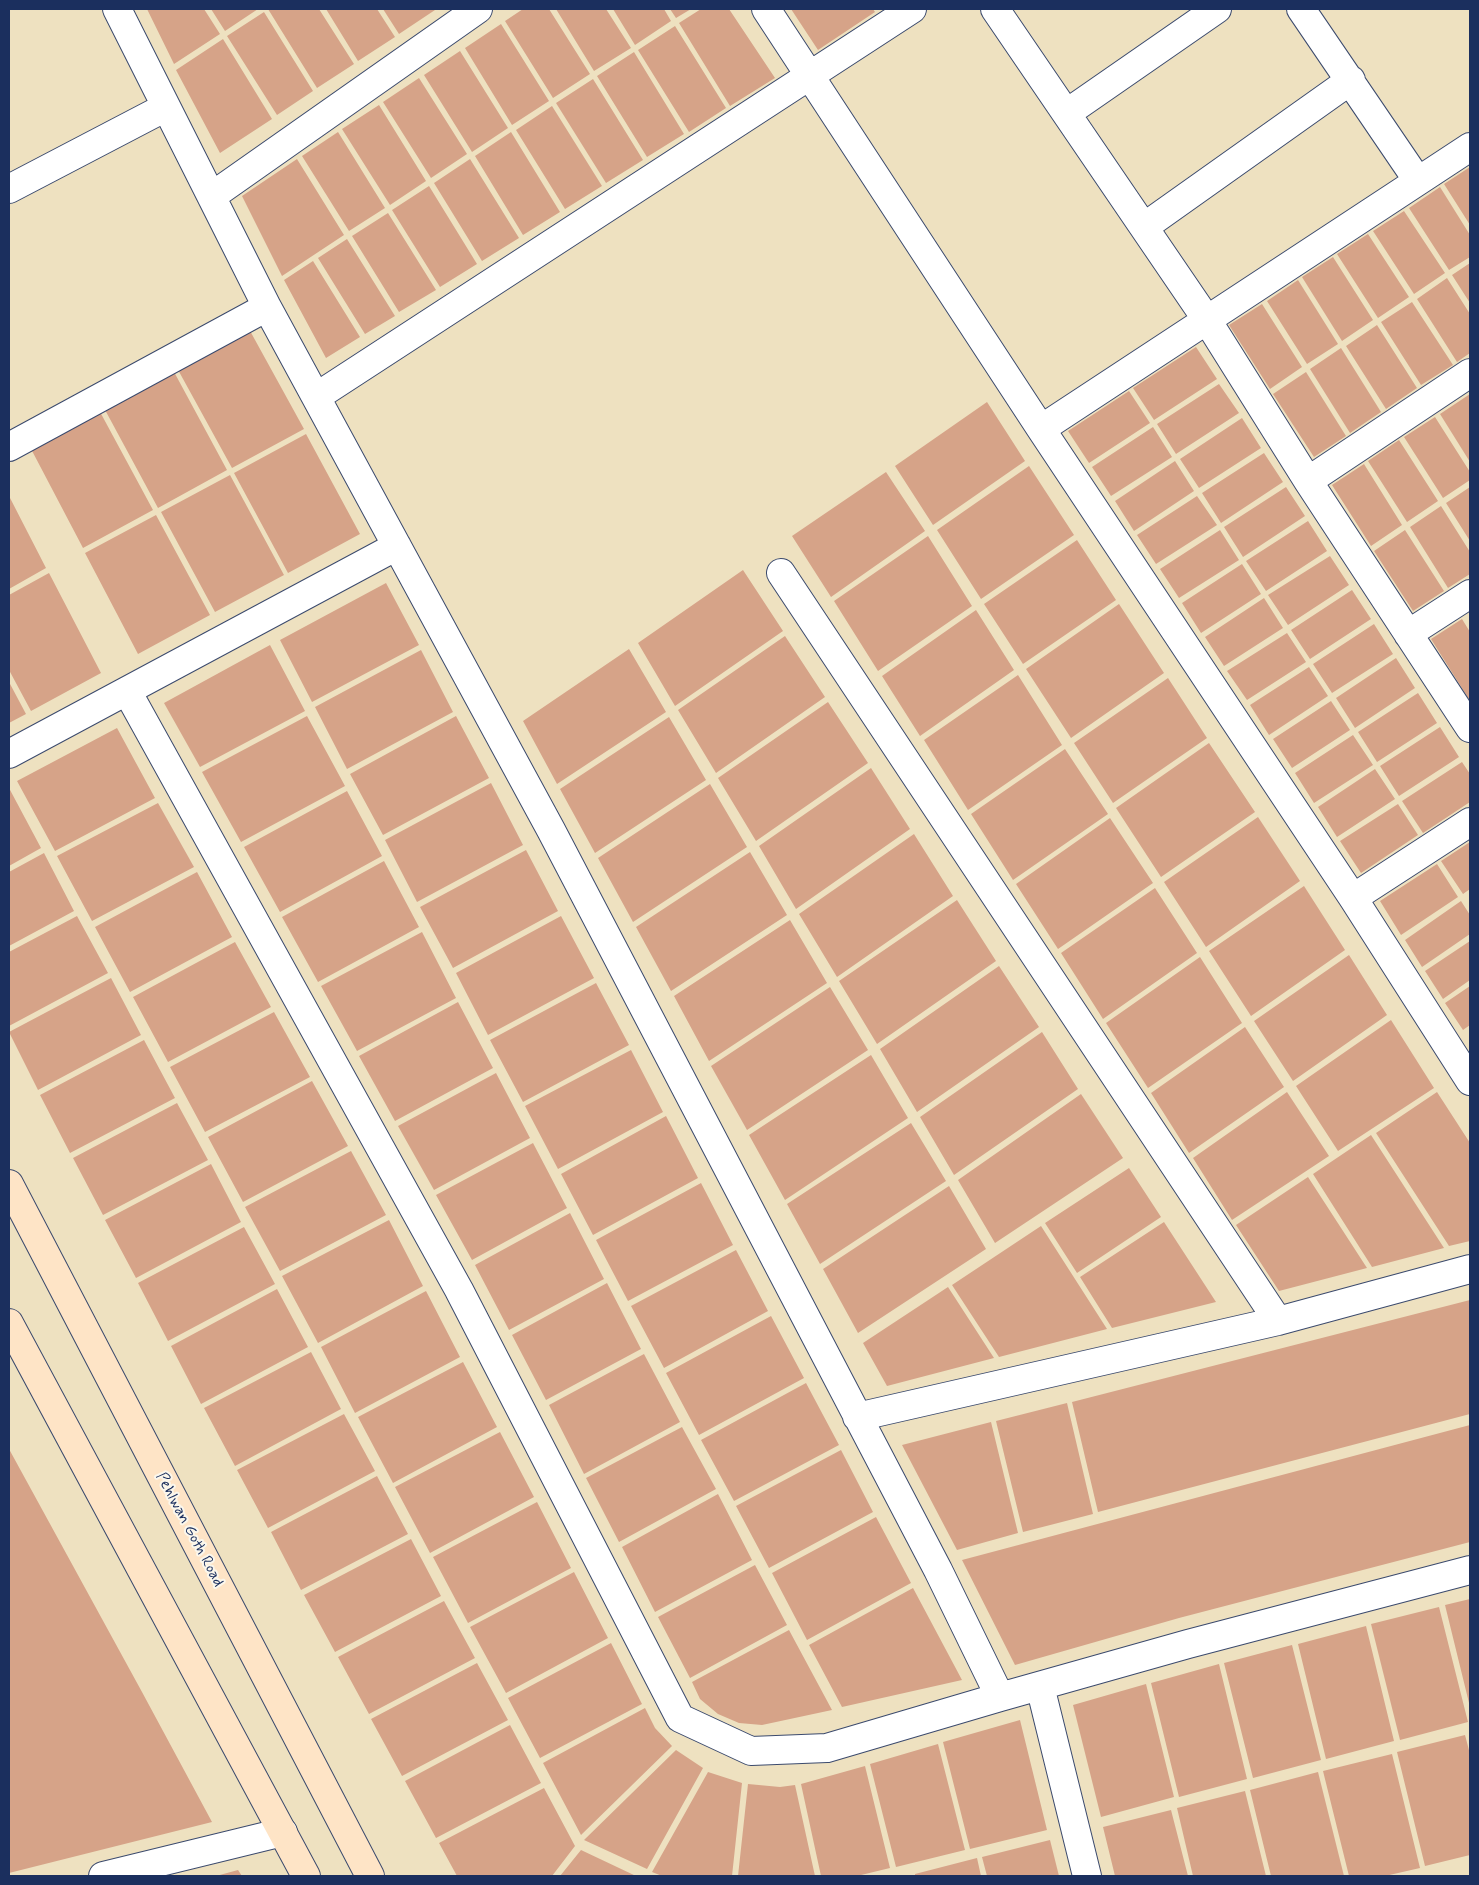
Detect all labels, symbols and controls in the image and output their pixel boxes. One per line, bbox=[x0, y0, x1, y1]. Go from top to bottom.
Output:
street label: Pehlwan Goth Road bbox=[151, 1469, 227, 1591]

